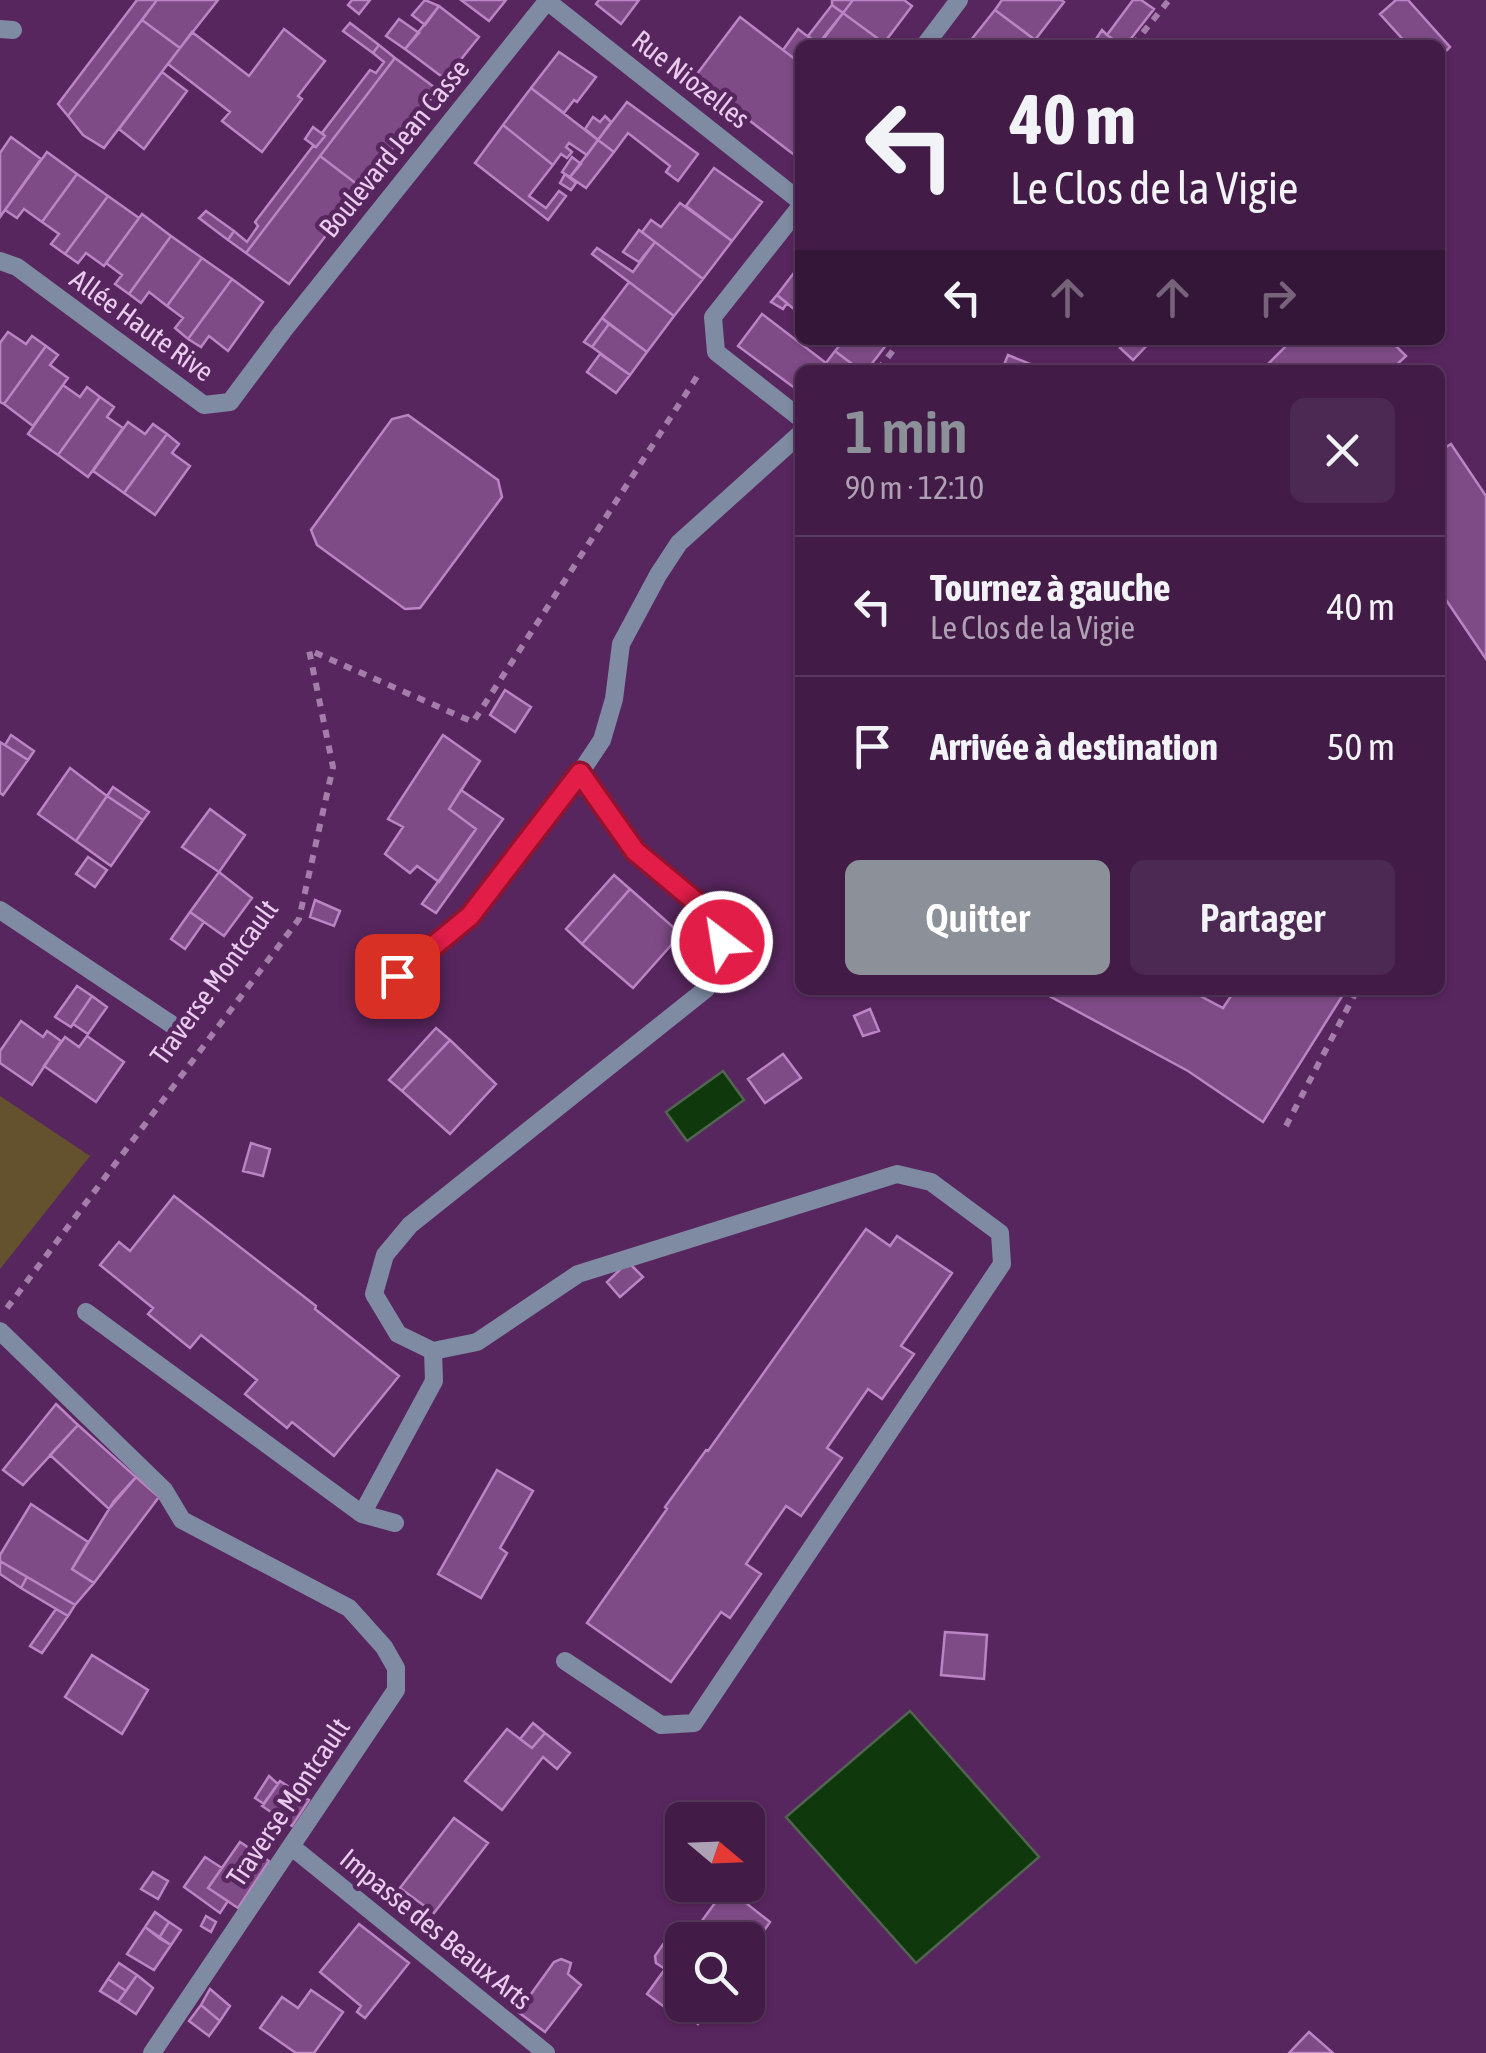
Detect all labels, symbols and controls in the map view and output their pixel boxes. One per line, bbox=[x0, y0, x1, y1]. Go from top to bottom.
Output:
street label: Rue Niozelles bbox=[626, 23, 756, 135]
street label: Boulevard Jean Casse bbox=[313, 53, 475, 243]
text: 40 m bbox=[1010, 79, 1136, 159]
icon: left bbox=[845, 80, 975, 210]
text: Le Clos de la Vigie bbox=[1010, 162, 1298, 214]
street label: Allée Haute Rive bbox=[64, 262, 220, 388]
icon: left bbox=[935, 270, 990, 325]
icon: ahead bbox=[1040, 270, 1095, 325]
icon: ahead bbox=[1145, 270, 1200, 325]
icon: right bbox=[1250, 270, 1305, 325]
text: 1 min bbox=[845, 397, 968, 466]
button: close bbox=[1290, 398, 1395, 503]
text: 90 m · 12:10 bbox=[845, 469, 984, 506]
text: Tournez à gauche bbox=[930, 566, 1171, 609]
icon: left bbox=[845, 579, 900, 634]
text: 40 m bbox=[1327, 585, 1395, 628]
text: Le Clos de la Vigie bbox=[930, 609, 1135, 646]
icon: arrive bbox=[845, 719, 900, 774]
text: Arrivée à destination bbox=[930, 725, 1218, 768]
text: 50 m bbox=[1327, 725, 1395, 768]
button: Quitter bbox=[845, 860, 1110, 975]
button: Partager bbox=[1130, 860, 1395, 975]
position arrow bbox=[670, 890, 774, 994]
street label: Traverse Montcault bbox=[144, 893, 284, 1071]
pin bbox=[355, 934, 440, 1019]
icon: arrive bbox=[370, 949, 425, 1004]
street label: Traverse Montcault bbox=[220, 1712, 356, 1892]
north arrow bbox=[665, 1802, 765, 1902]
map controls bbox=[665, 1802, 765, 2022]
street label: Impasse des Beaux Arts bbox=[334, 1842, 538, 2016]
button: search bbox=[665, 1922, 765, 2022]

